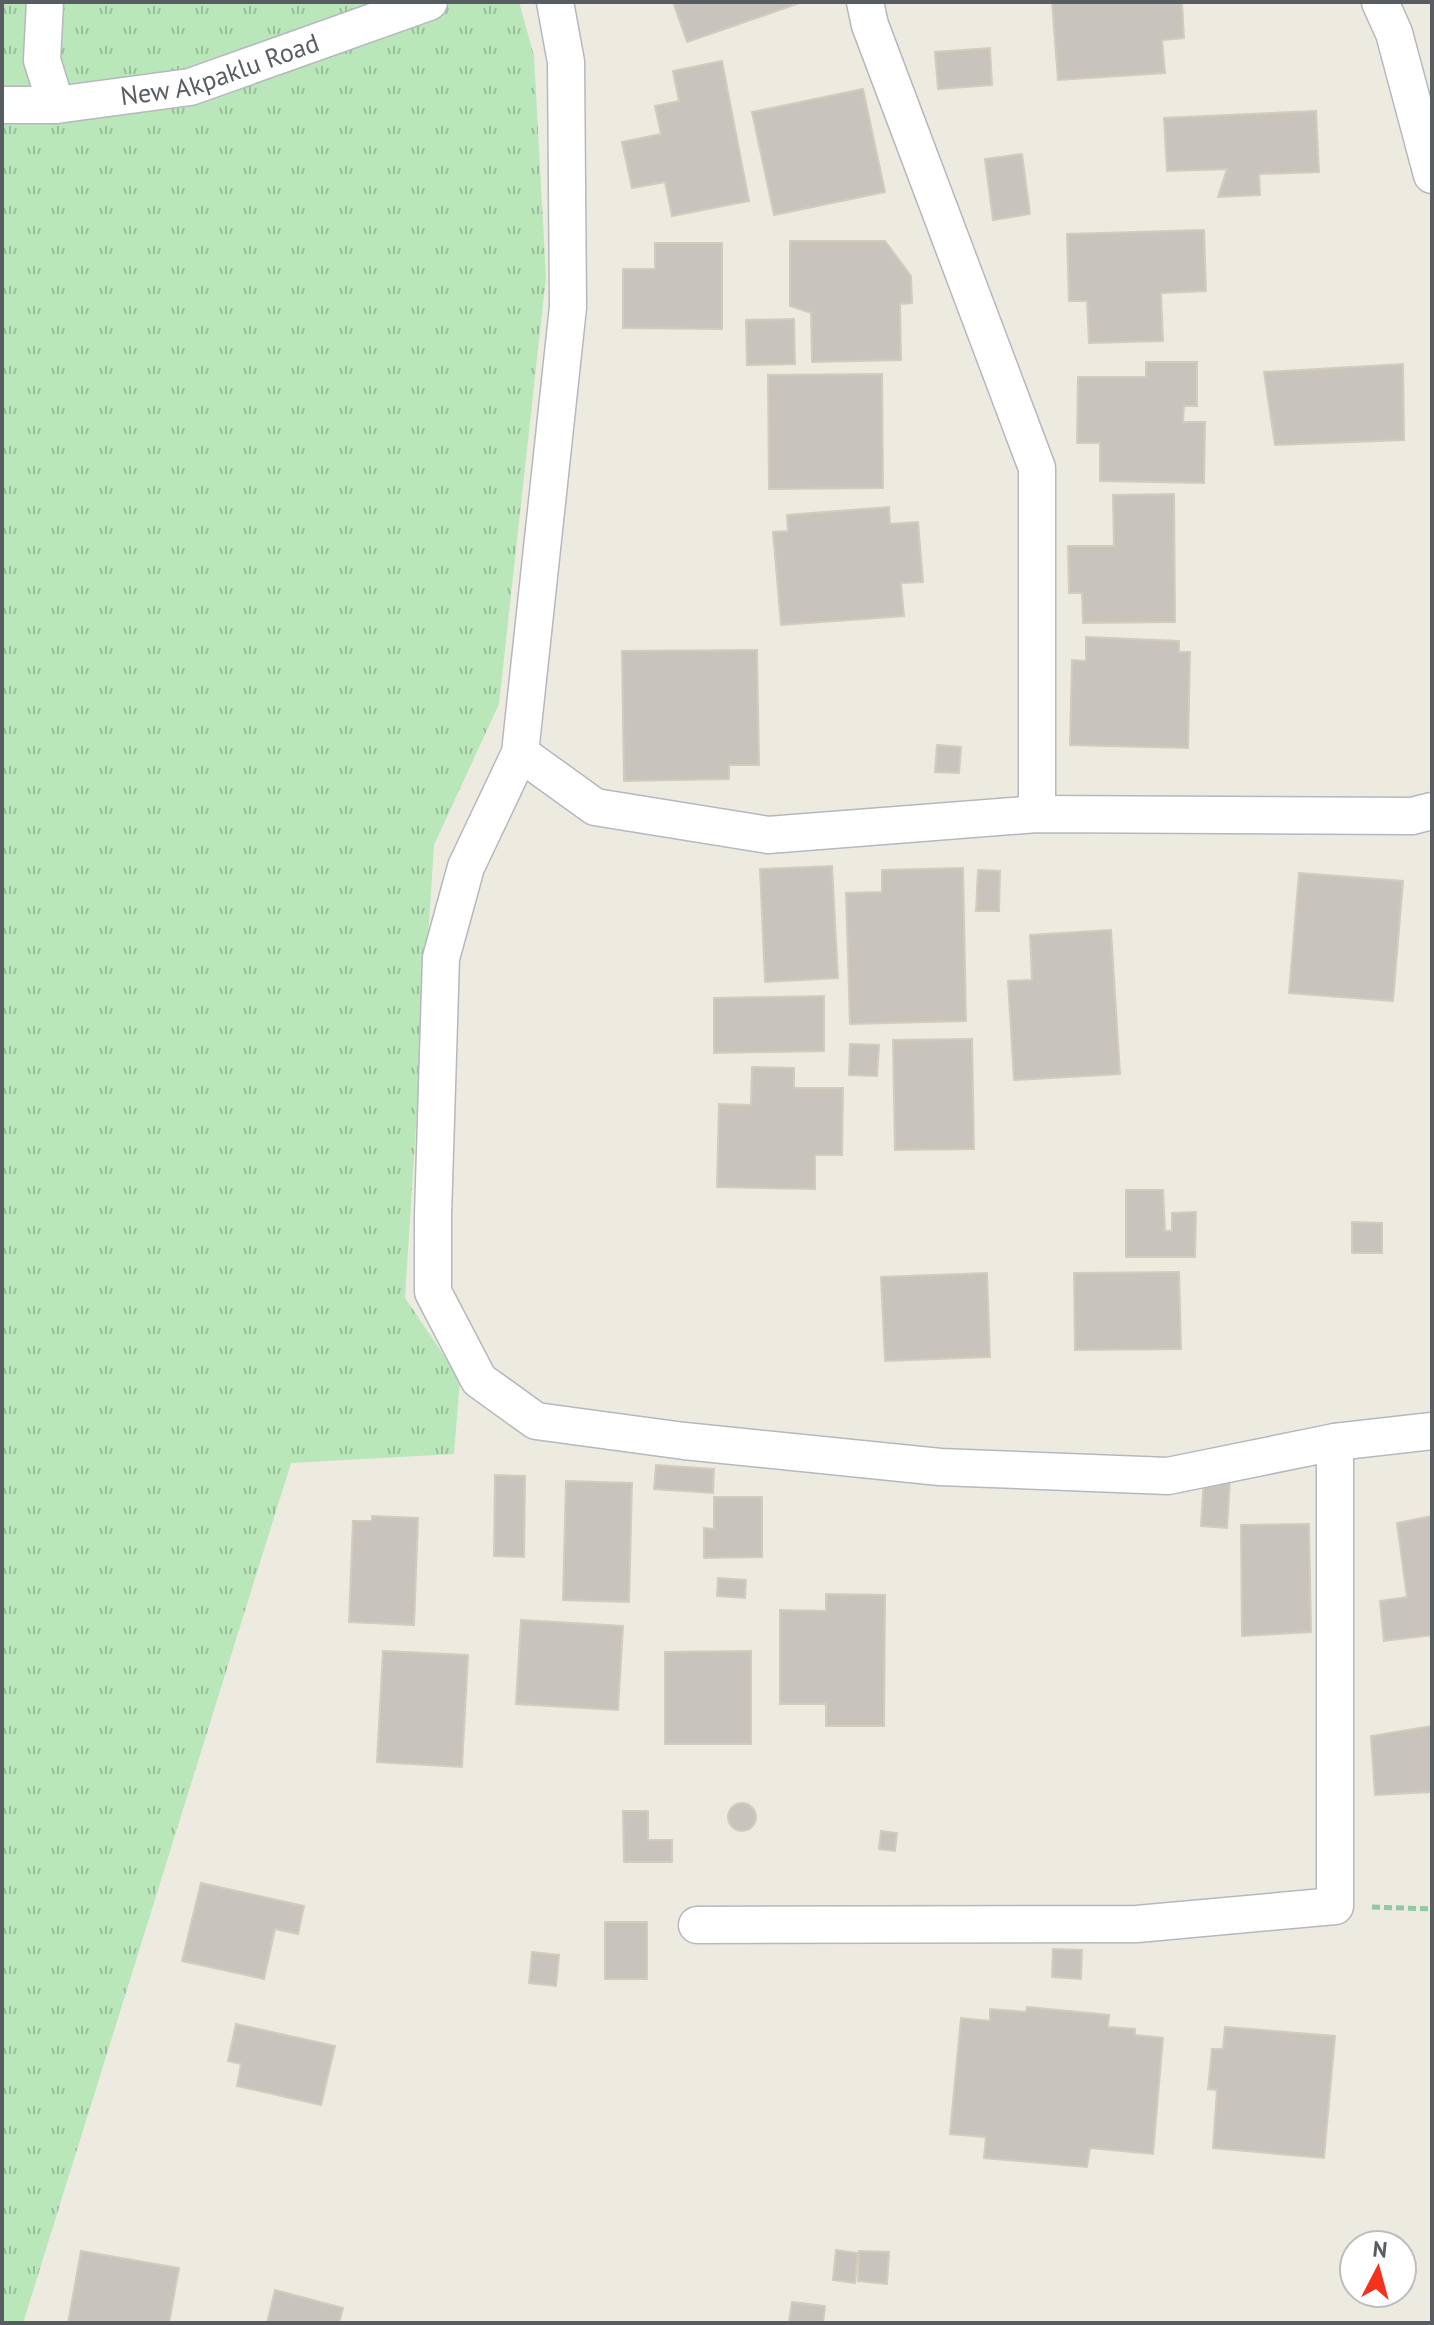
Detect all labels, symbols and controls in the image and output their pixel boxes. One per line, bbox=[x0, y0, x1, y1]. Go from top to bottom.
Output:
street label: New Akpaklu Road bbox=[118, 26, 323, 112]
north arrow bbox=[1338, 2229, 1418, 2309]
text: N bbox=[1371, 2234, 1389, 2264]

